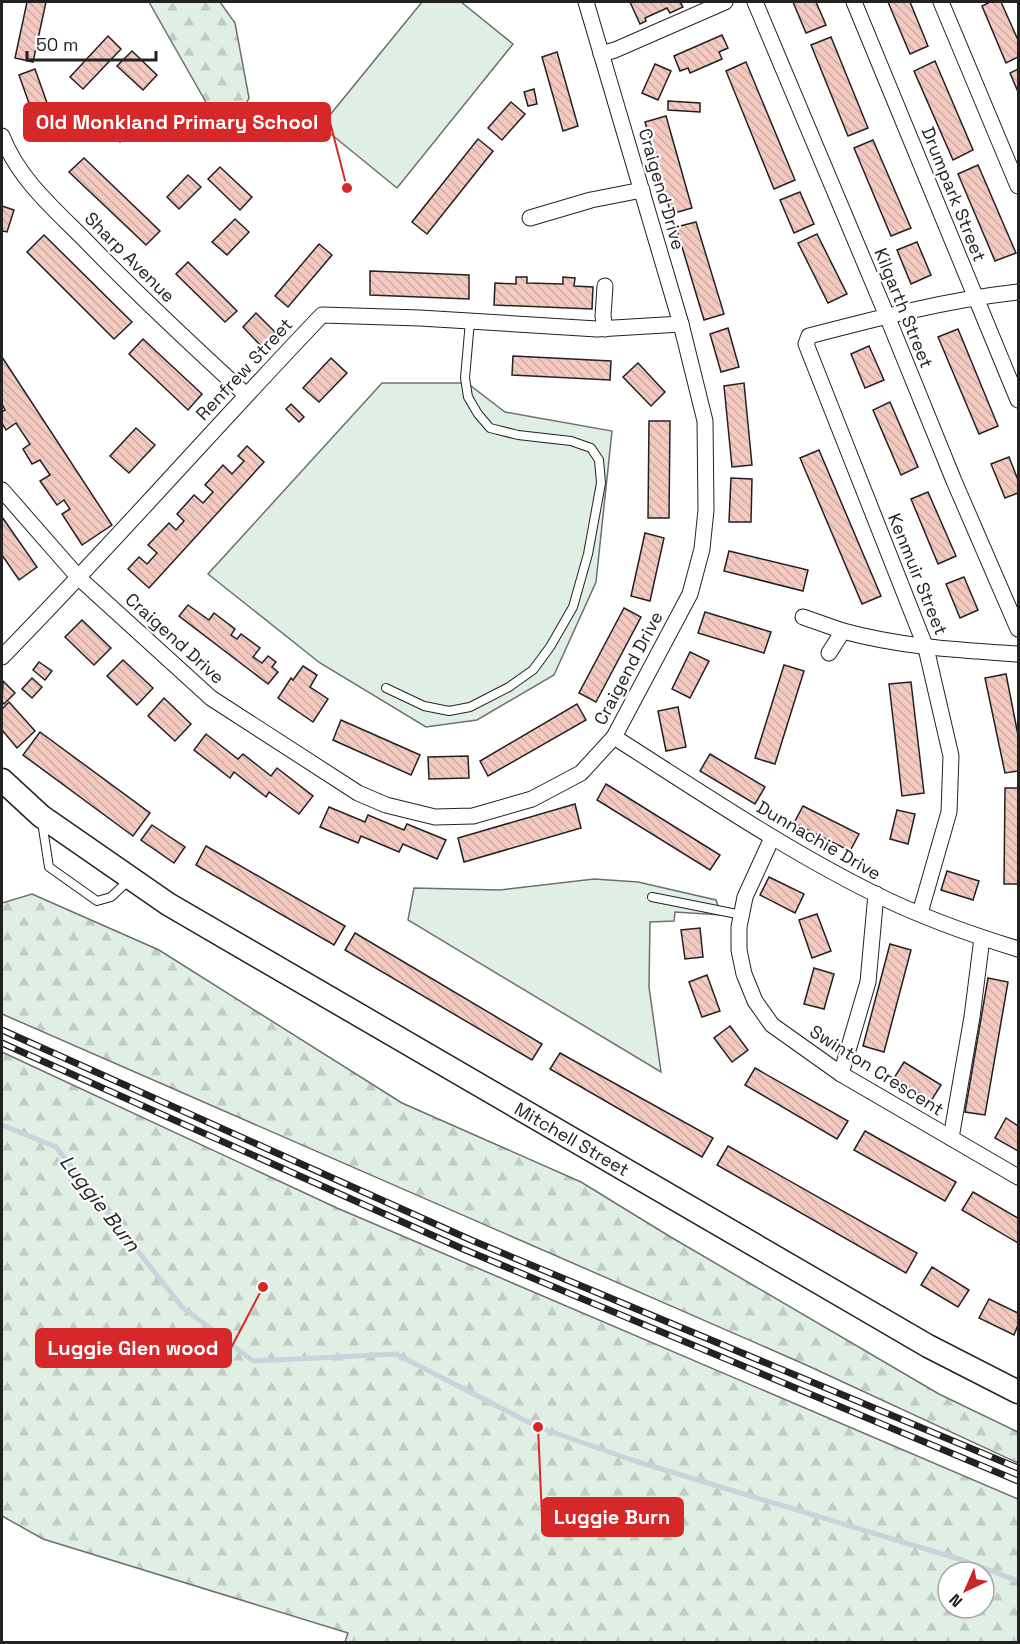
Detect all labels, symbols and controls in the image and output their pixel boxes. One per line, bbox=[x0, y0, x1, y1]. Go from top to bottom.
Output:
scale bar bbox=[27, 24, 156, 62]
text: 50 m bbox=[36, 33, 78, 56]
callout: Old Monkland Primary School bbox=[24, 103, 330, 141]
text: Old Monkland Primary School bbox=[36, 109, 318, 135]
street label: Drumpark Street bbox=[917, 123, 991, 265]
street label: Craigend Drive bbox=[634, 126, 690, 252]
street label: Sharp Avenue bbox=[80, 207, 180, 307]
street label: Kilgarth Street bbox=[869, 245, 939, 371]
street label: Renfrew Street bbox=[191, 313, 297, 425]
street label: Kenmuir Street bbox=[883, 510, 953, 638]
street label: Craigend Drive bbox=[121, 588, 229, 688]
street label: Craigend Drive bbox=[588, 607, 668, 729]
street label: Dunnachie Drive bbox=[753, 795, 885, 885]
street label: Swinton Crescent bbox=[806, 1019, 948, 1121]
street label: Mitchell Street bbox=[510, 1097, 634, 1181]
water label: Luggie Burn bbox=[54, 1149, 146, 1257]
callout: Luggie Glen wood bbox=[36, 1329, 231, 1367]
text: Luggie Glen wood bbox=[48, 1335, 219, 1361]
callout: Luggie Burn bbox=[542, 1498, 683, 1536]
text: Luggie Burn bbox=[554, 1504, 670, 1530]
north arrow bbox=[936, 1560, 996, 1620]
text: N bbox=[945, 1589, 967, 1612]

